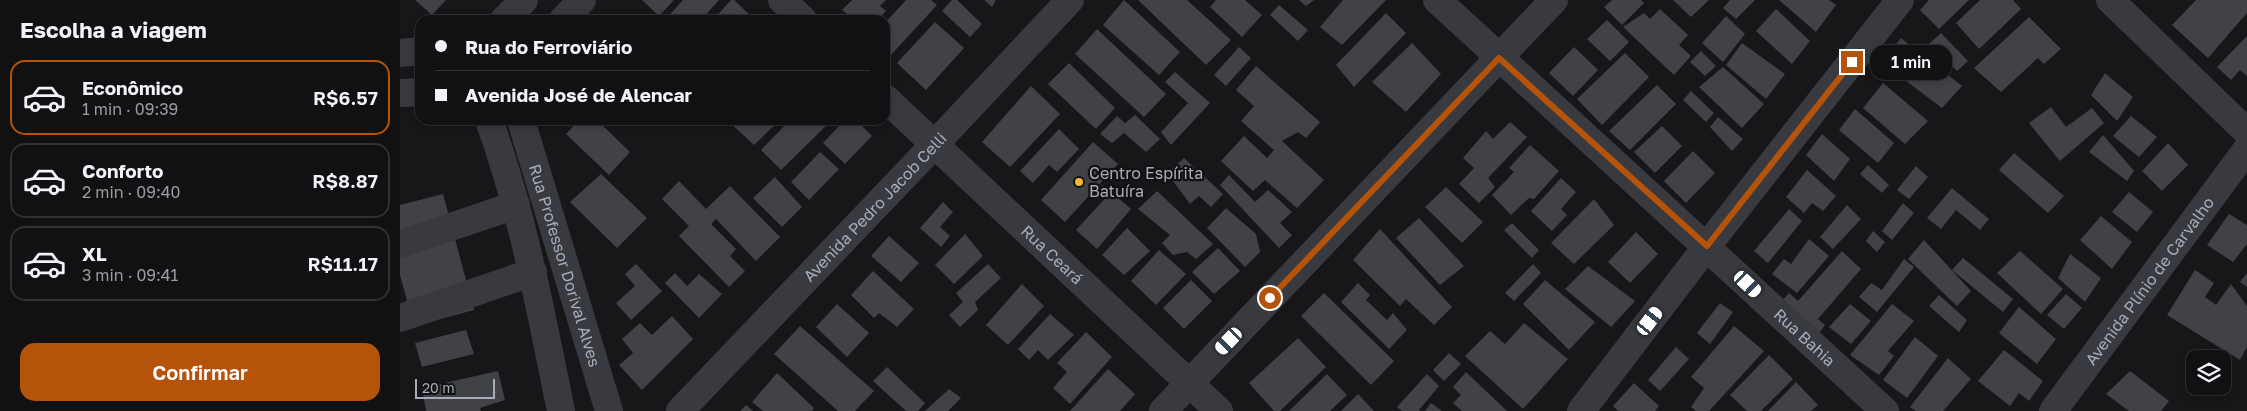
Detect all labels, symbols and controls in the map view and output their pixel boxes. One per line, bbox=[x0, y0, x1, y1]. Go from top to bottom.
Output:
text: Escolha a viagem bbox=[20, 16, 207, 43]
text: Rua do Ferroviário bbox=[465, 35, 632, 58]
callout: 1 min bbox=[1870, 44, 1952, 80]
route end bbox=[1841, 51, 1863, 73]
text: 1 min bbox=[1891, 52, 1931, 72]
icon: car bbox=[22, 75, 67, 120]
text: Econômico bbox=[82, 76, 183, 99]
text: Avenida José de Alencar bbox=[465, 83, 692, 106]
text: R$6.57 bbox=[313, 86, 378, 109]
text: 1 min · 09:39 bbox=[82, 99, 178, 119]
street label: Avenida Pedro Jacob Celli bbox=[799, 128, 951, 286]
icon: car bbox=[22, 158, 67, 203]
text: Conforto bbox=[82, 159, 163, 182]
street label: Rua Professor Dorival Alves bbox=[525, 162, 605, 369]
place label: Centro Espírita Batuíra bbox=[1089, 163, 1203, 201]
text: R$8.87 bbox=[312, 169, 378, 192]
marker: Centro Espírita Batuíra bbox=[1073, 176, 1085, 188]
text: 2 min · 09:40 bbox=[82, 182, 180, 202]
street label: Avenida Plínio de Carvalho bbox=[2081, 193, 2218, 369]
street label: Rua Ceará bbox=[1017, 221, 1087, 288]
icon: car bbox=[22, 241, 67, 286]
text: XL bbox=[82, 242, 107, 265]
text: R$11.17 bbox=[307, 252, 378, 275]
text: 3 min · 09:41 bbox=[82, 265, 178, 285]
car bbox=[1731, 268, 1764, 300]
route start bbox=[1259, 287, 1281, 309]
street label: Rua Bahia bbox=[1770, 304, 1840, 370]
car bbox=[1634, 305, 1665, 337]
car bbox=[1213, 325, 1244, 357]
button: Confirmar bbox=[20, 343, 380, 401]
map controls bbox=[2186, 350, 2231, 395]
button: layers bbox=[2186, 350, 2231, 395]
scale bar bbox=[415, 376, 495, 399]
text: 20 m bbox=[422, 379, 455, 396]

